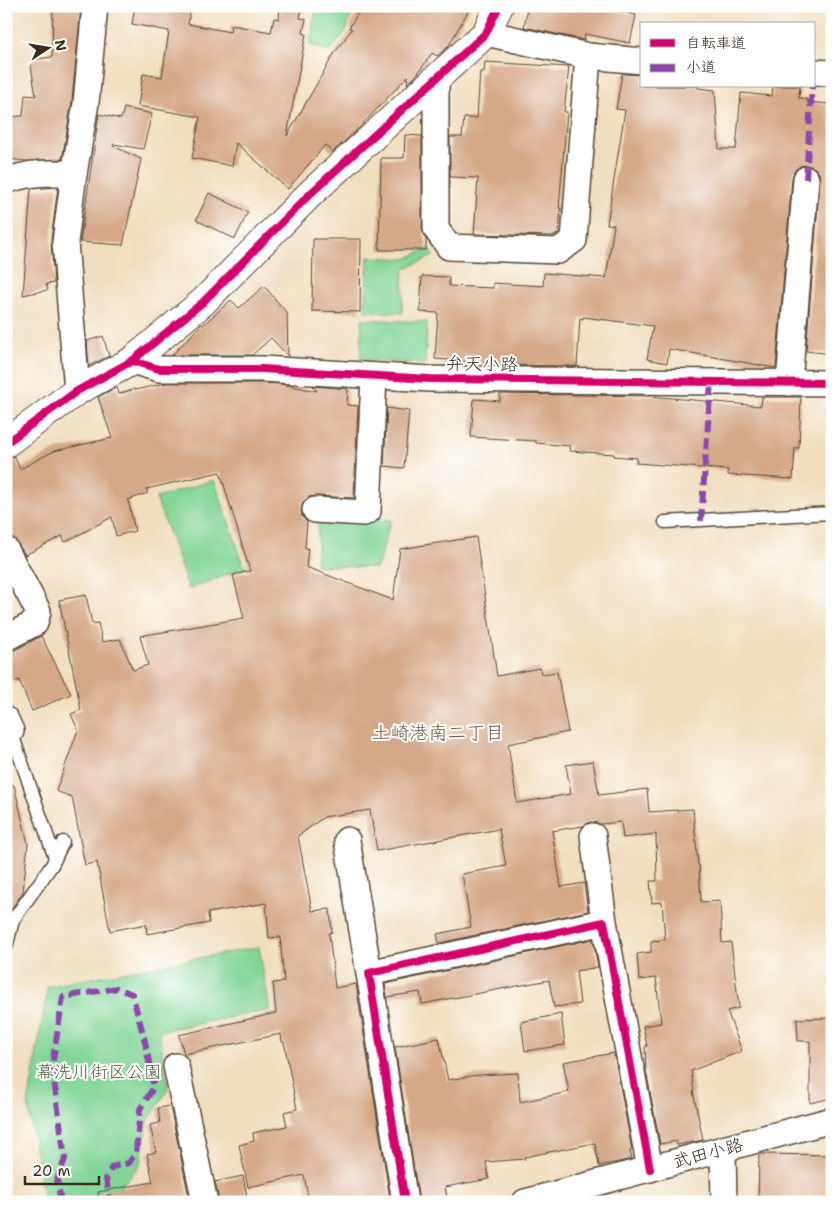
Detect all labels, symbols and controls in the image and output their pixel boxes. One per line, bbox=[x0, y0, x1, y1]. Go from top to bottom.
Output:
north arrow bbox=[22, 22, 72, 72]
legend bbox=[640, 22, 816, 88]
text: 自転車道 bbox=[686, 33, 746, 53]
text: N bbox=[51, 38, 71, 53]
text: 小道 bbox=[686, 57, 716, 77]
street label: 弁天小路 bbox=[446, 351, 518, 377]
district label: 土崎港南二丁目 bbox=[371, 720, 505, 745]
park label: 幕洗川街区公園 bbox=[36, 1060, 162, 1084]
street label: 武田小路 bbox=[670, 1132, 746, 1174]
scale bar bbox=[25, 1153, 99, 1185]
text: 20 m bbox=[32, 1161, 71, 1181]

